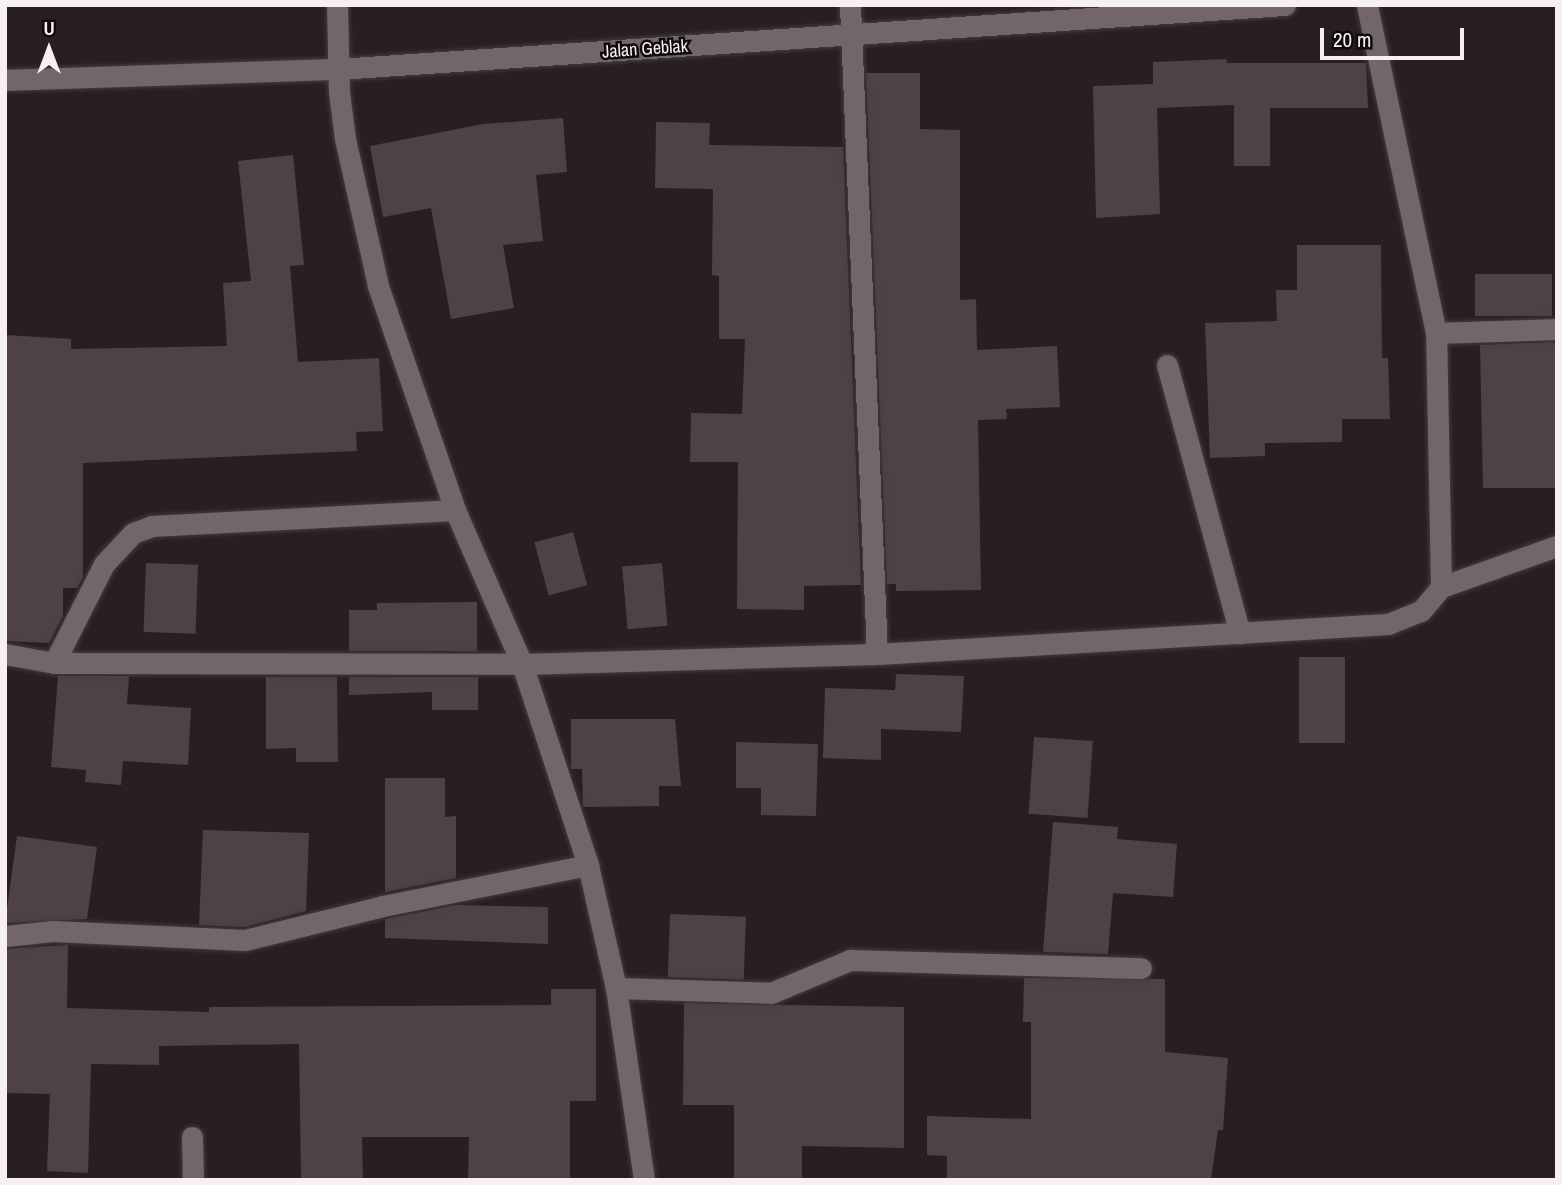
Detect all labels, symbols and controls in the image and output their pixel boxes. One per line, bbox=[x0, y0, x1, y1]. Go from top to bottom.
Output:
north arrow bbox=[14, 14, 84, 84]
scale bar bbox=[1324, 14, 1468, 58]
text: U bbox=[43, 15, 55, 41]
text: 20 m bbox=[1333, 25, 1371, 54]
street label: Jalan Geblak bbox=[601, 35, 689, 63]

